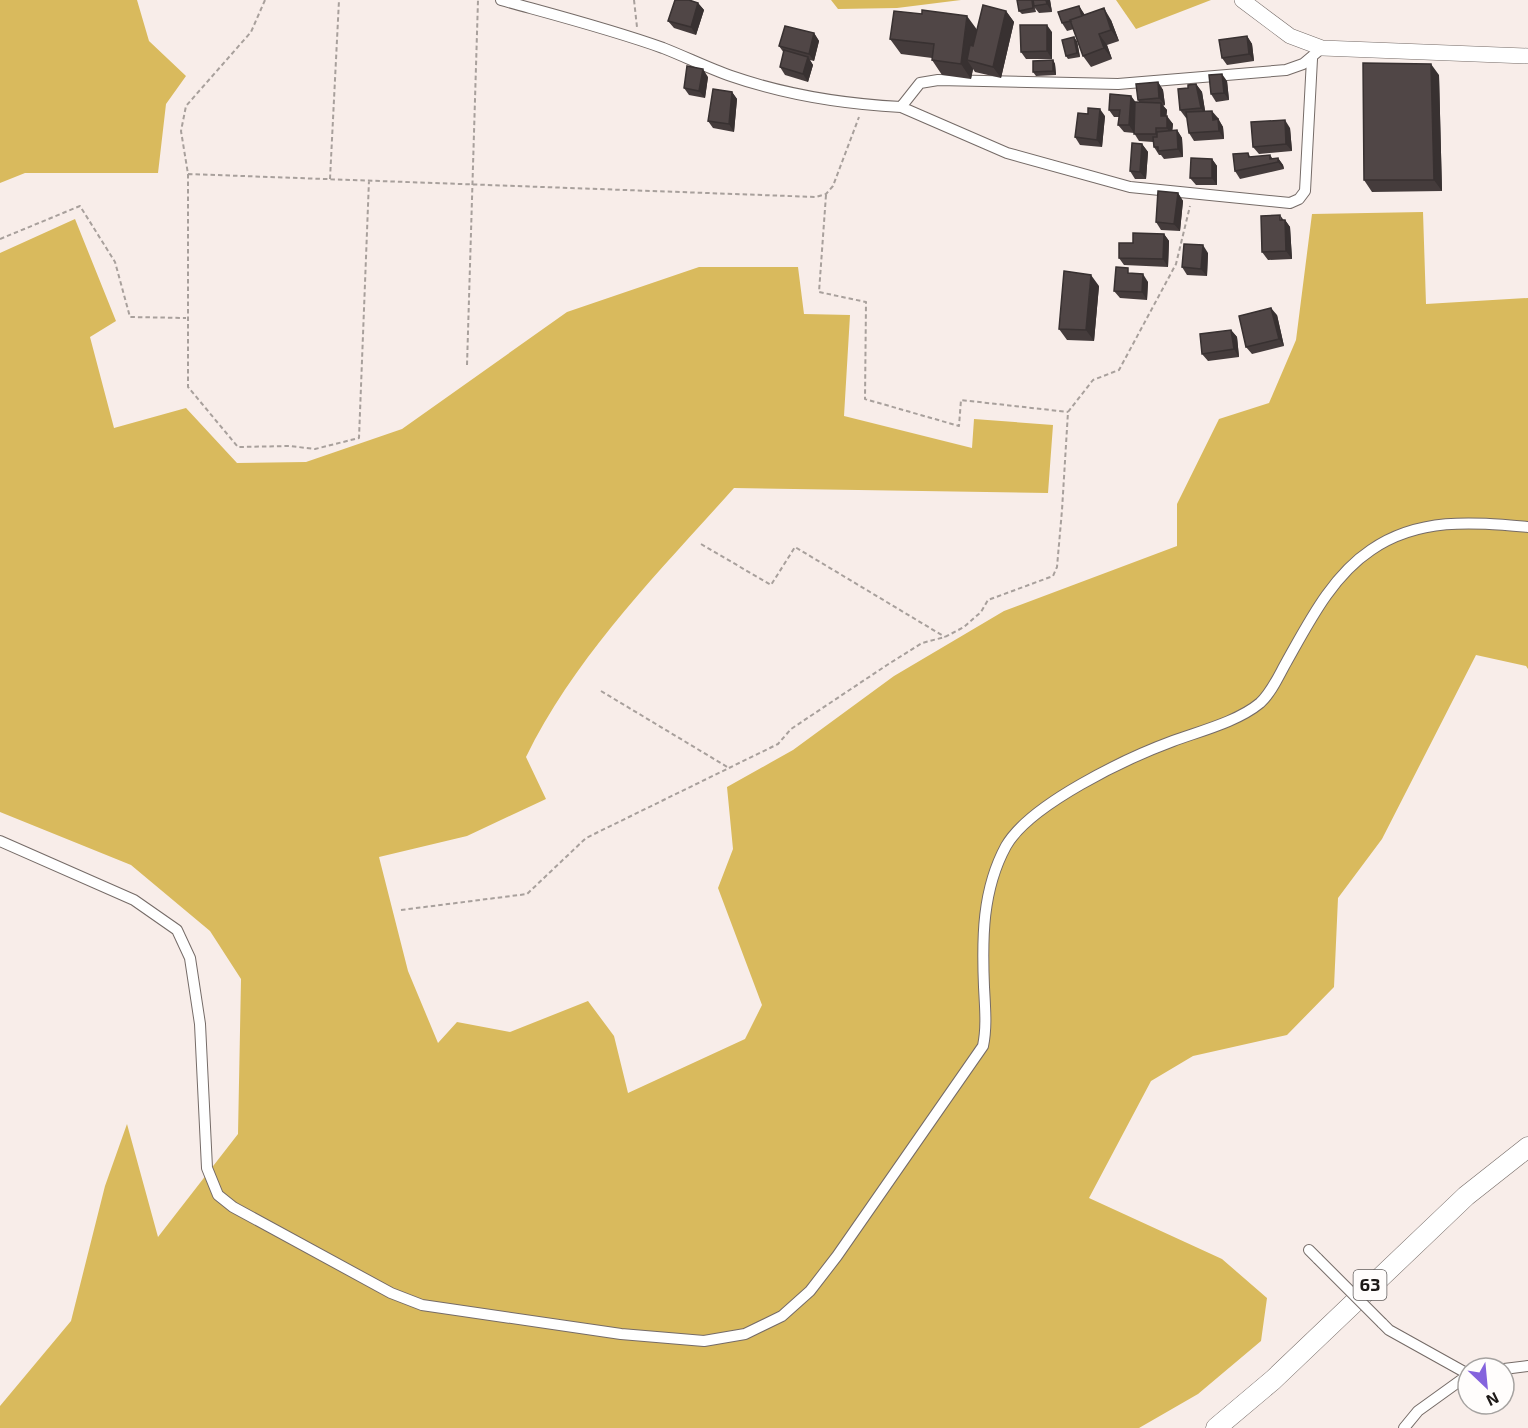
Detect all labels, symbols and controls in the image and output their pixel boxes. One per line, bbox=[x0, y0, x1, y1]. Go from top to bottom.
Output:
road number: 63 bbox=[1354, 1270, 1386, 1300]
north arrow bbox=[1456, 1356, 1516, 1416]
text: N bbox=[1483, 1389, 1502, 1411]

